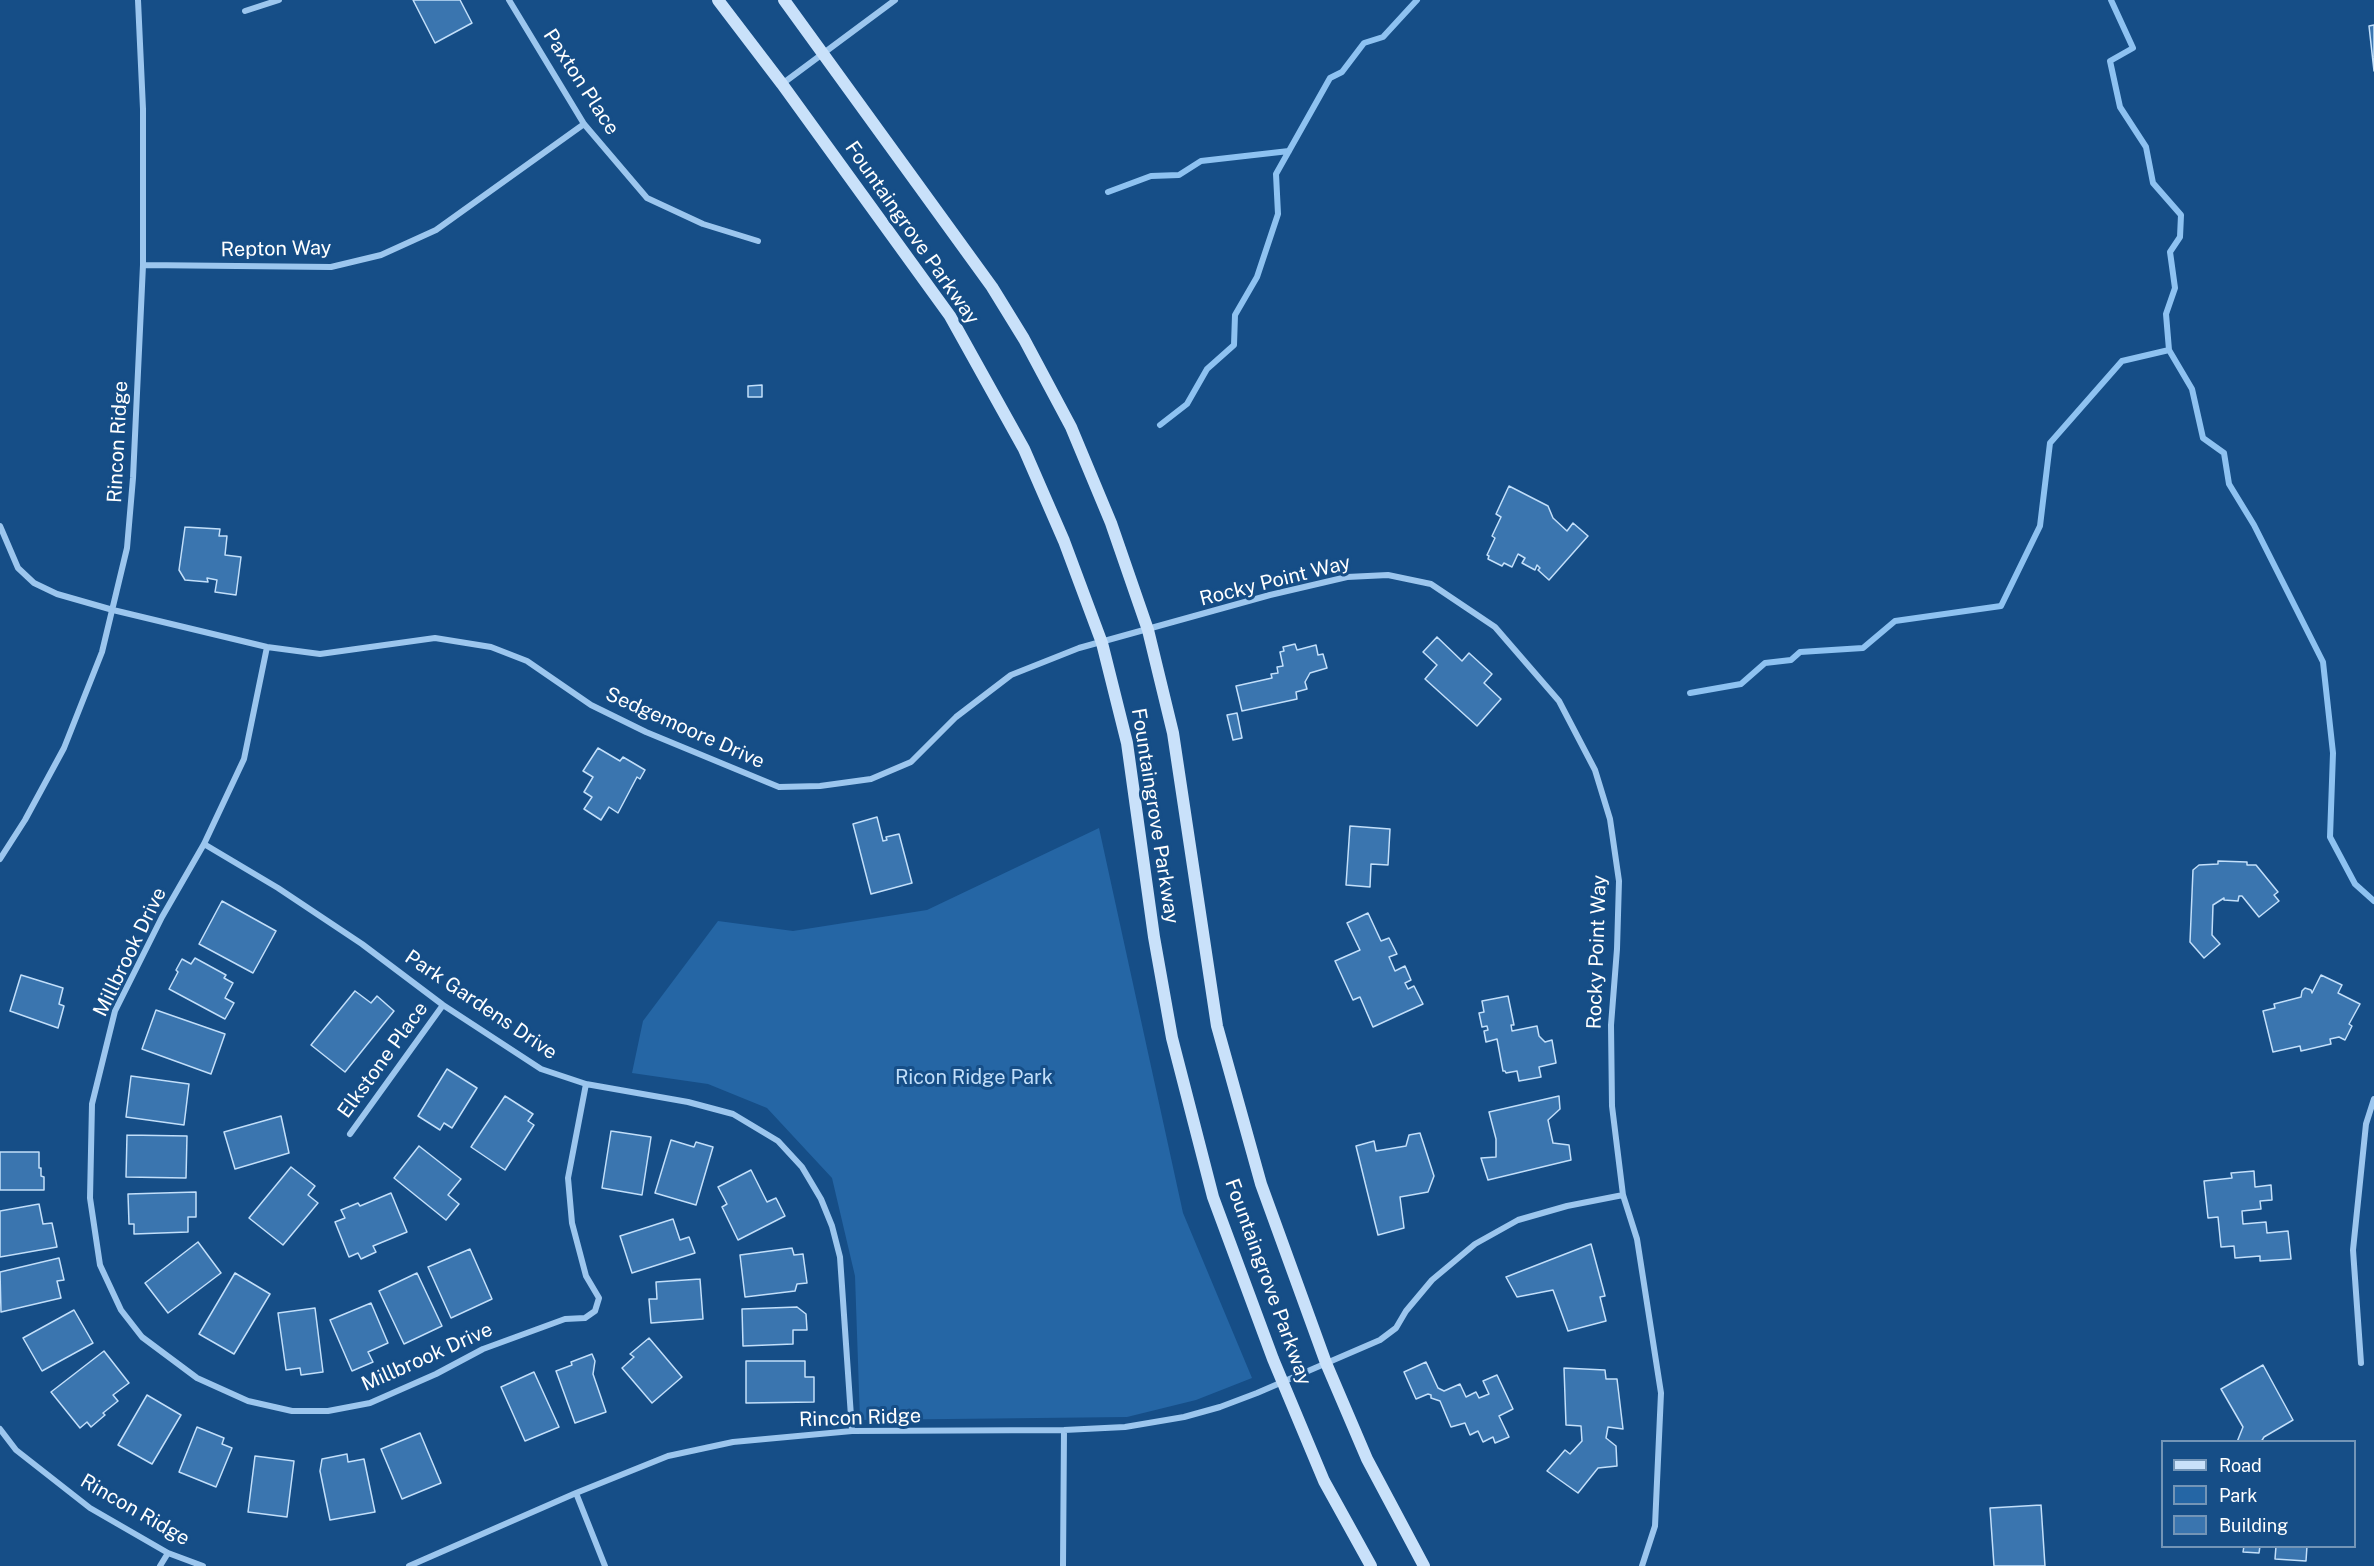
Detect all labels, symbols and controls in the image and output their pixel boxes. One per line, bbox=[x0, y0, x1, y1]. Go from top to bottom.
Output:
street label: Paxton Place bbox=[538, 25, 624, 139]
street label: Fountaingrove Parkway bbox=[840, 137, 984, 329]
street label: Repton Way bbox=[220, 236, 332, 262]
street label: Rincon Ridge bbox=[103, 380, 133, 504]
street label: Rocky Point Way bbox=[1197, 551, 1353, 611]
street label: Sedgemoore Drive bbox=[602, 682, 768, 774]
street label: Fountaingrove Parkway bbox=[1126, 706, 1184, 926]
street label: Rocky Point Way bbox=[1582, 874, 1612, 1030]
street label: Millbrook Drive bbox=[88, 884, 172, 1020]
street label: Park Gardens Drive bbox=[400, 945, 562, 1065]
street label: Elkstone Place bbox=[333, 997, 433, 1123]
park label: Ricon Ridge Park bbox=[895, 1066, 1053, 1090]
street label: Fountaingrove Parkway bbox=[1219, 1175, 1317, 1389]
street label: Millbrook Drive bbox=[358, 1317, 496, 1397]
street label: Rincon Ridge bbox=[799, 1404, 921, 1432]
legend bbox=[2161, 1440, 2356, 1548]
text: Road bbox=[2219, 1455, 2262, 1476]
street label: Rincon Ridge bbox=[76, 1469, 194, 1551]
text: Park bbox=[2219, 1485, 2257, 1506]
text: Building bbox=[2219, 1515, 2288, 1536]

